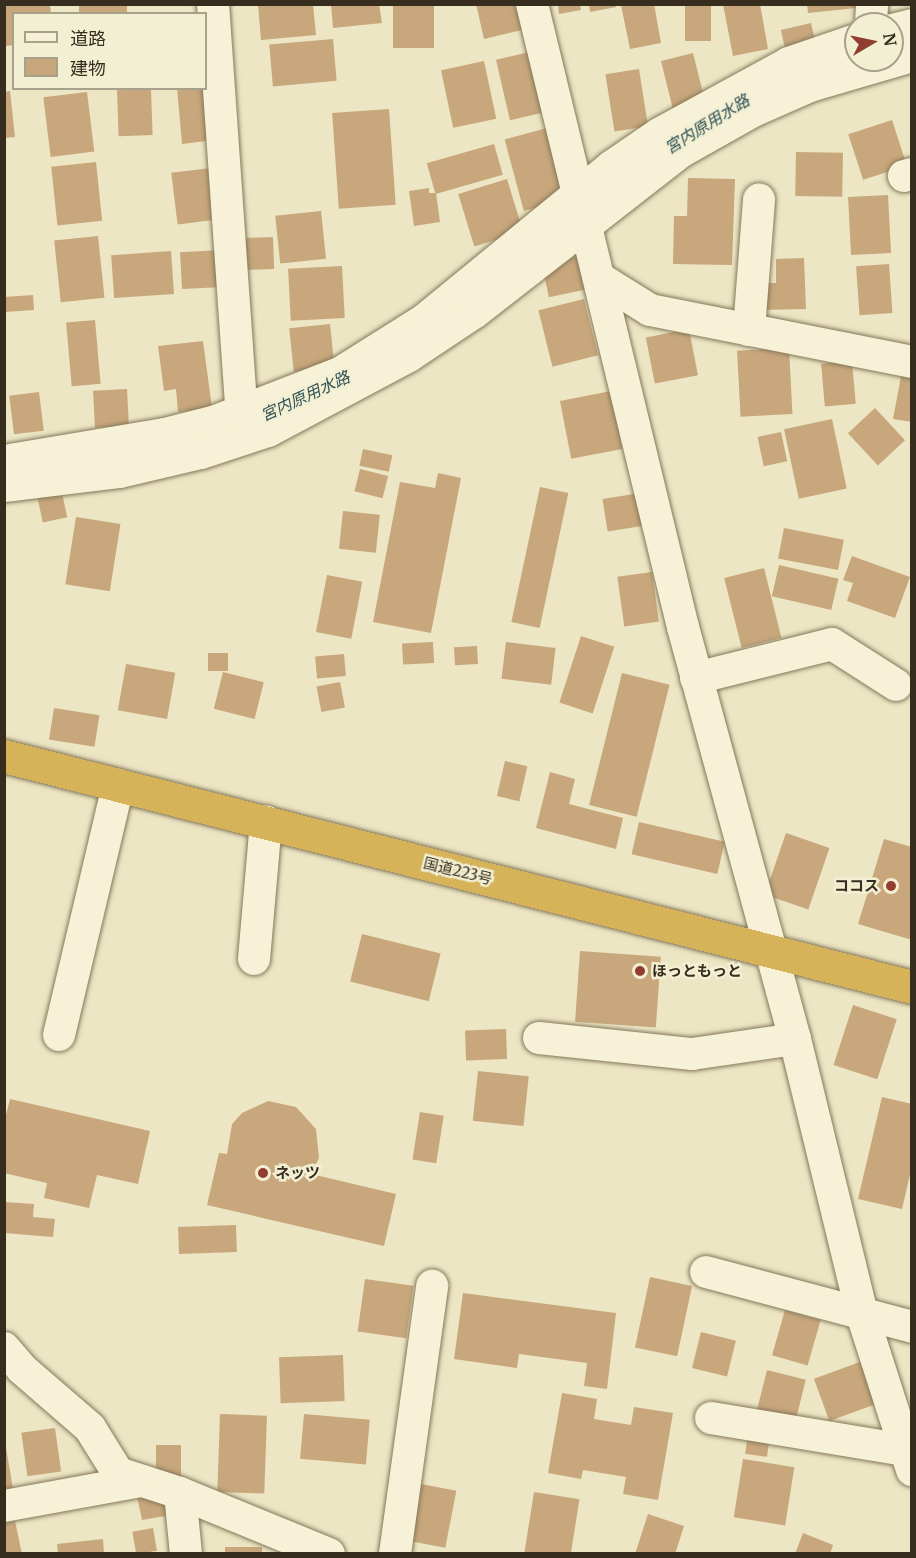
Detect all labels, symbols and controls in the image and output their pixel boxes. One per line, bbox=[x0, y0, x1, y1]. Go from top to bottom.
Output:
legend bbox=[12, 12, 207, 90]
north arrow bbox=[844, 12, 904, 72]
text: 道路 bbox=[70, 27, 106, 50]
text: N bbox=[879, 32, 901, 47]
text: 建物 bbox=[70, 57, 106, 80]
water label: 宮内原用水路 bbox=[661, 90, 753, 158]
water label: 宮内原用水路 bbox=[257, 367, 353, 425]
street label: 国道223号 bbox=[422, 854, 494, 888]
place label: ココス bbox=[834, 877, 879, 895]
marker: ココス bbox=[884, 879, 898, 893]
place label: ほっともっと bbox=[652, 962, 742, 980]
marker: ほっともっと bbox=[633, 964, 647, 978]
place label: ネッツ bbox=[275, 1164, 320, 1182]
marker: ネッツ bbox=[256, 1166, 270, 1180]

